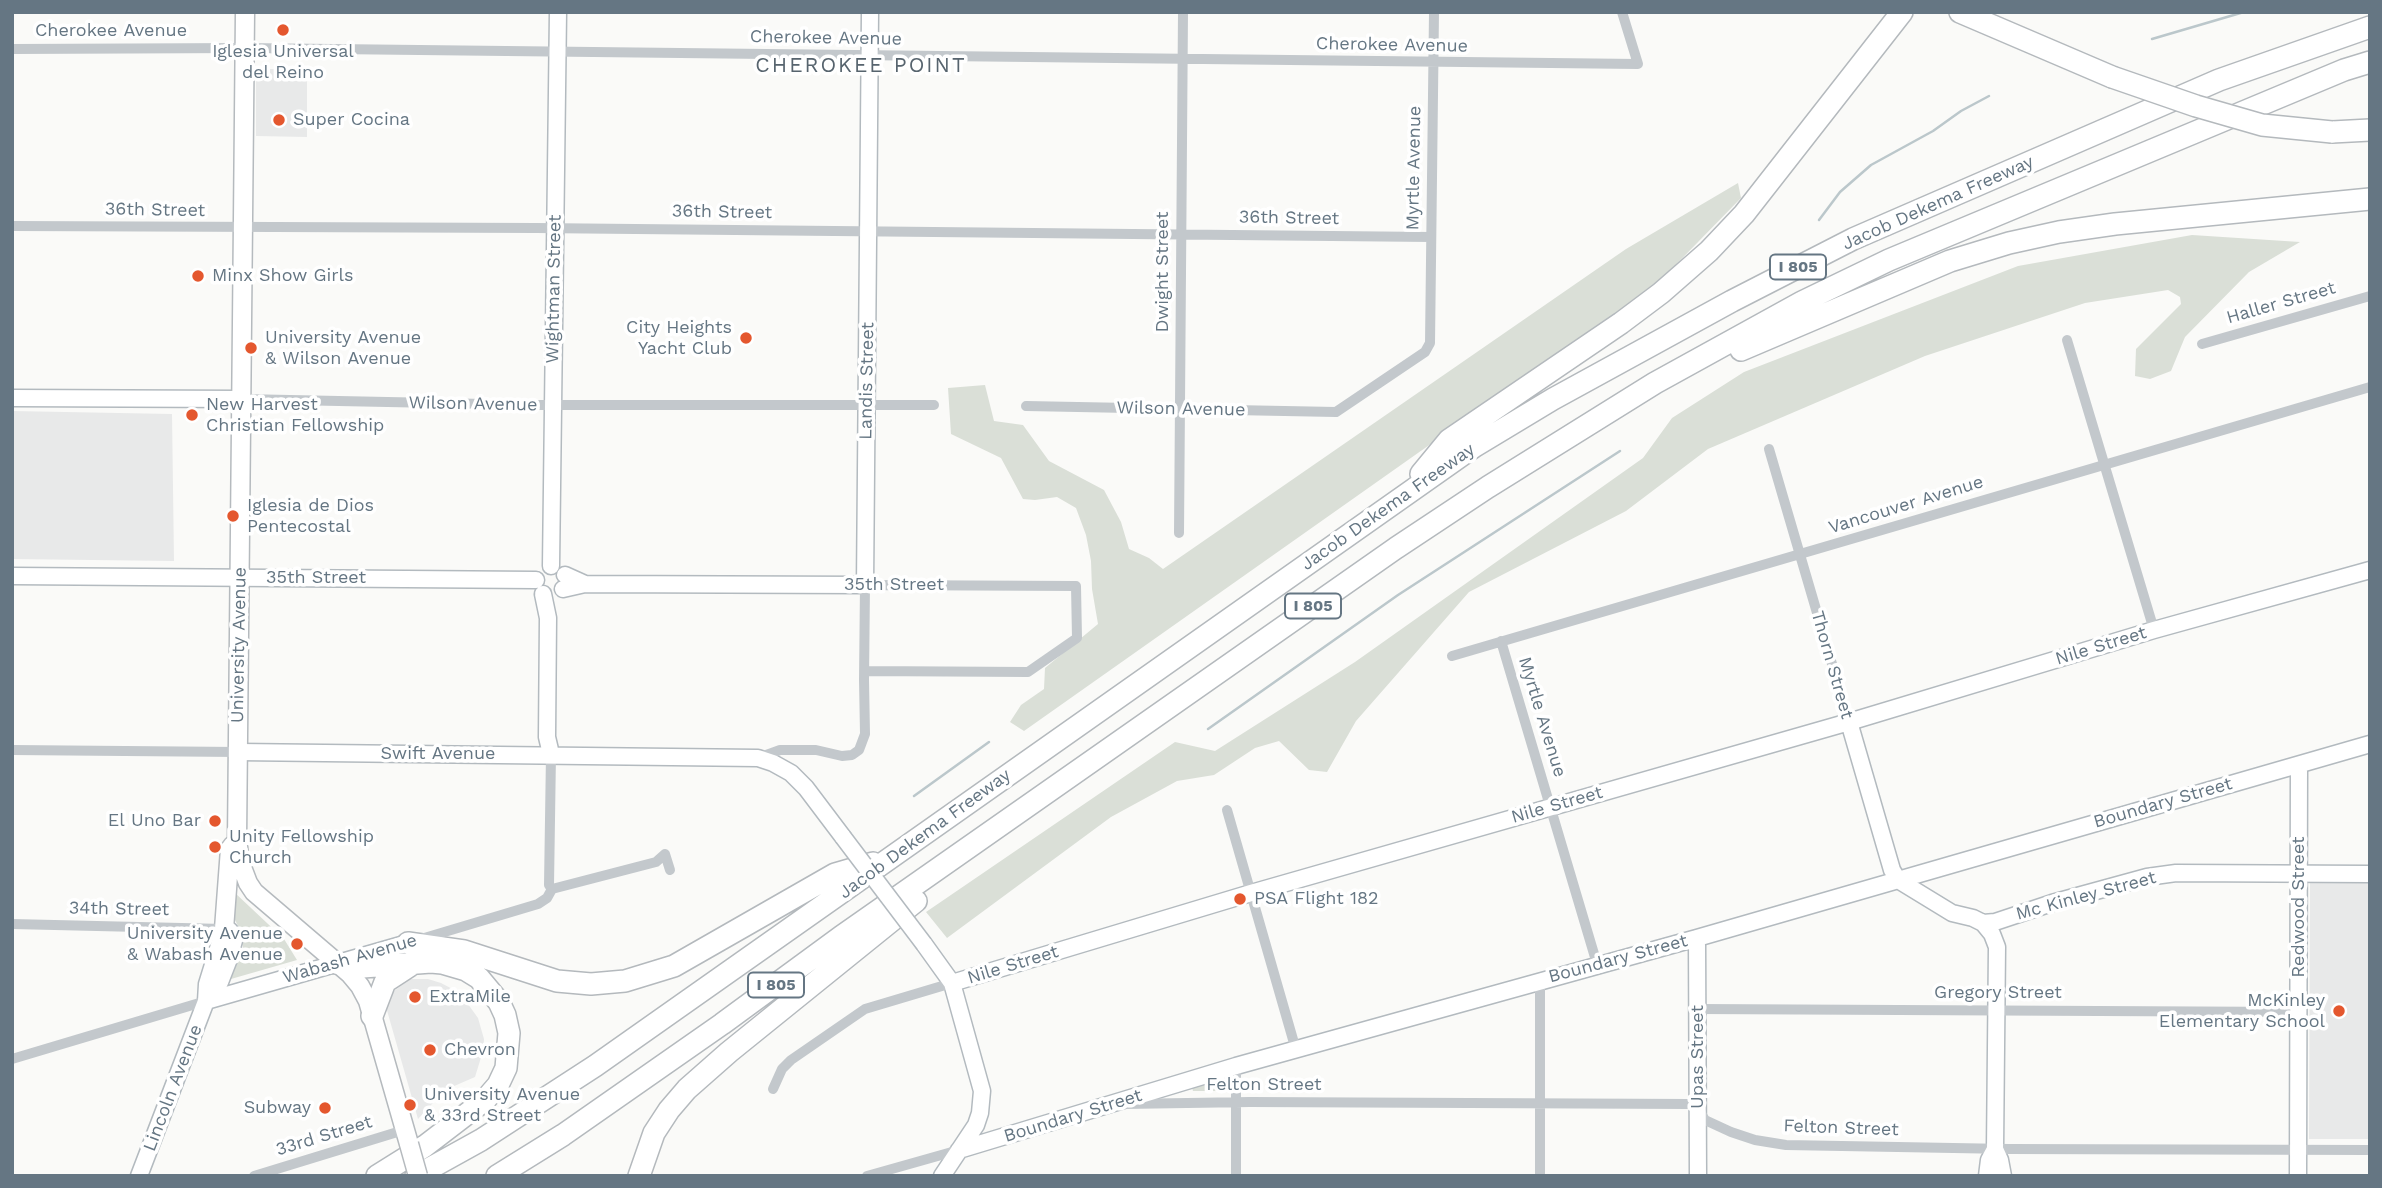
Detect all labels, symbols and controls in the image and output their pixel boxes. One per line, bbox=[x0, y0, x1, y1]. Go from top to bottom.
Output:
street label: Cherokee Avenue bbox=[35, 20, 187, 42]
marker: Iglesia Universal del Reino bbox=[275, 22, 291, 38]
street label: Cherokee Avenue bbox=[750, 26, 902, 50]
street label: Cherokee Avenue bbox=[1316, 33, 1468, 57]
place label: Iglesia Universal del Reino bbox=[212, 41, 354, 84]
district label: CHEROKEE POINT bbox=[757, 53, 965, 79]
street label: Myrtle Avenue bbox=[1402, 105, 1426, 231]
place label: Super Cocina bbox=[293, 109, 410, 131]
marker: Super Cocina bbox=[271, 112, 287, 128]
street label: Jacob Dekema Freeway bbox=[1839, 151, 2037, 255]
street label: 36th Street bbox=[105, 198, 205, 222]
street label: 36th Street bbox=[672, 200, 772, 224]
street label: 36th Street bbox=[1239, 206, 1339, 230]
street label: Dwight Street bbox=[1152, 211, 1174, 333]
street label: Wightman Street bbox=[542, 214, 566, 364]
road number: I 805 bbox=[1770, 255, 1826, 280]
place label: Minx Show Girls bbox=[212, 265, 354, 287]
marker: Minx Show Girls bbox=[190, 268, 206, 284]
street label: Haller Street bbox=[2224, 277, 2338, 329]
place label: City Heights Yacht Club bbox=[626, 317, 732, 360]
street label: Landis Street bbox=[855, 322, 879, 440]
place label: University Avenue & Wilson Avenue bbox=[265, 327, 421, 370]
marker: City Heights Yacht Club bbox=[738, 330, 754, 346]
marker: University Avenue & Wilson Avenue bbox=[243, 340, 259, 356]
street label: Wilson Avenue bbox=[408, 392, 538, 416]
place label: New Harvest Christian Fellowship bbox=[206, 394, 384, 436]
street label: Wilson Avenue bbox=[1116, 397, 1246, 421]
marker: New Harvest Christian Fellowship bbox=[184, 407, 200, 423]
street label: Jacob Dekema Freeway bbox=[1297, 439, 1479, 575]
street label: Vancouver Avenue bbox=[1826, 471, 1986, 539]
place label: Iglesia de Dios Pentecostal bbox=[247, 495, 374, 538]
marker: Iglesia de Dios Pentecostal bbox=[225, 508, 241, 524]
street label: University Avenue bbox=[227, 567, 251, 723]
street label: 35th Street bbox=[266, 567, 366, 589]
street label: 35th Street bbox=[844, 574, 944, 596]
road number: I 805 bbox=[1285, 594, 1341, 618]
street label: Thorn Street bbox=[1806, 609, 1858, 721]
street label: Nile Street bbox=[2053, 622, 2149, 670]
street label: Myrtle Avenue bbox=[1513, 654, 1571, 780]
street label: Swift Avenue bbox=[381, 743, 495, 765]
street label: Jacob Dekema Freeway bbox=[835, 764, 1015, 904]
street label: Boundary Street bbox=[2091, 773, 2235, 833]
street label: Nile Street bbox=[1509, 782, 1605, 828]
place label: El Uno Bar bbox=[108, 810, 201, 832]
marker: El Uno Bar bbox=[207, 813, 223, 829]
place label: Unity Fellowship Church bbox=[229, 826, 374, 868]
street label: Redwood Street bbox=[2288, 836, 2310, 978]
marker: Unity Fellowship Church bbox=[207, 839, 223, 855]
street label: Mc Kinley Street bbox=[2014, 867, 2158, 925]
place label: PSA Flight 182 bbox=[1254, 888, 1379, 910]
marker: PSA Flight 182 bbox=[1232, 891, 1248, 907]
street label: 34th Street bbox=[69, 897, 169, 921]
place label: University Avenue & Wabash Avenue bbox=[127, 923, 283, 965]
street label: Wabash Avenue bbox=[280, 930, 420, 988]
street label: Boundary Street bbox=[1546, 930, 1690, 988]
marker: University Avenue & Wabash Avenue bbox=[289, 936, 305, 952]
street label: Nile Street bbox=[965, 941, 1061, 989]
road number: I 805 bbox=[748, 973, 804, 998]
street label: Gregory Street bbox=[1934, 982, 2062, 1004]
place label: ExtraMile bbox=[429, 986, 511, 1008]
marker: ExtraMile bbox=[407, 989, 423, 1005]
place label: McKinley Elementary School bbox=[2159, 990, 2325, 1032]
marker: McKinley Elementary School bbox=[2331, 1003, 2347, 1019]
street label: Upas Street bbox=[1687, 1005, 1709, 1109]
street label: Lincoln Avenue bbox=[139, 1022, 207, 1154]
place label: Chevron bbox=[444, 1039, 516, 1061]
marker: Chevron bbox=[422, 1042, 438, 1058]
street label: Felton Street bbox=[1206, 1074, 1322, 1096]
place label: University Avenue & 33rd Street bbox=[424, 1084, 580, 1126]
street label: Boundary Street bbox=[1001, 1085, 1145, 1147]
place label: Subway bbox=[244, 1097, 311, 1119]
marker: University Avenue & 33rd Street bbox=[402, 1097, 418, 1113]
marker: Subway bbox=[317, 1100, 333, 1116]
street label: 33rd Street bbox=[273, 1111, 375, 1161]
street label: Felton Street bbox=[1783, 1115, 1899, 1141]

